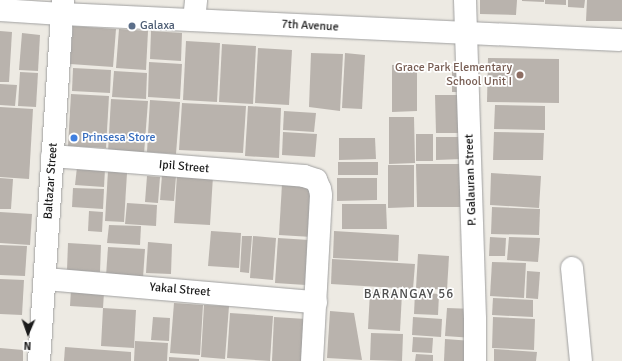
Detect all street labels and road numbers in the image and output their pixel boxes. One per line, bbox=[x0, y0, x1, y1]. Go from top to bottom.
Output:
street label: 7th Avenue bbox=[281, 17, 339, 35]
street label: P. Galauran Street bbox=[462, 134, 480, 226]
street label: Baltazar Street bbox=[41, 142, 61, 220]
street label: Ipil Street bbox=[158, 158, 210, 176]
street label: Yakal Street bbox=[149, 280, 211, 300]

